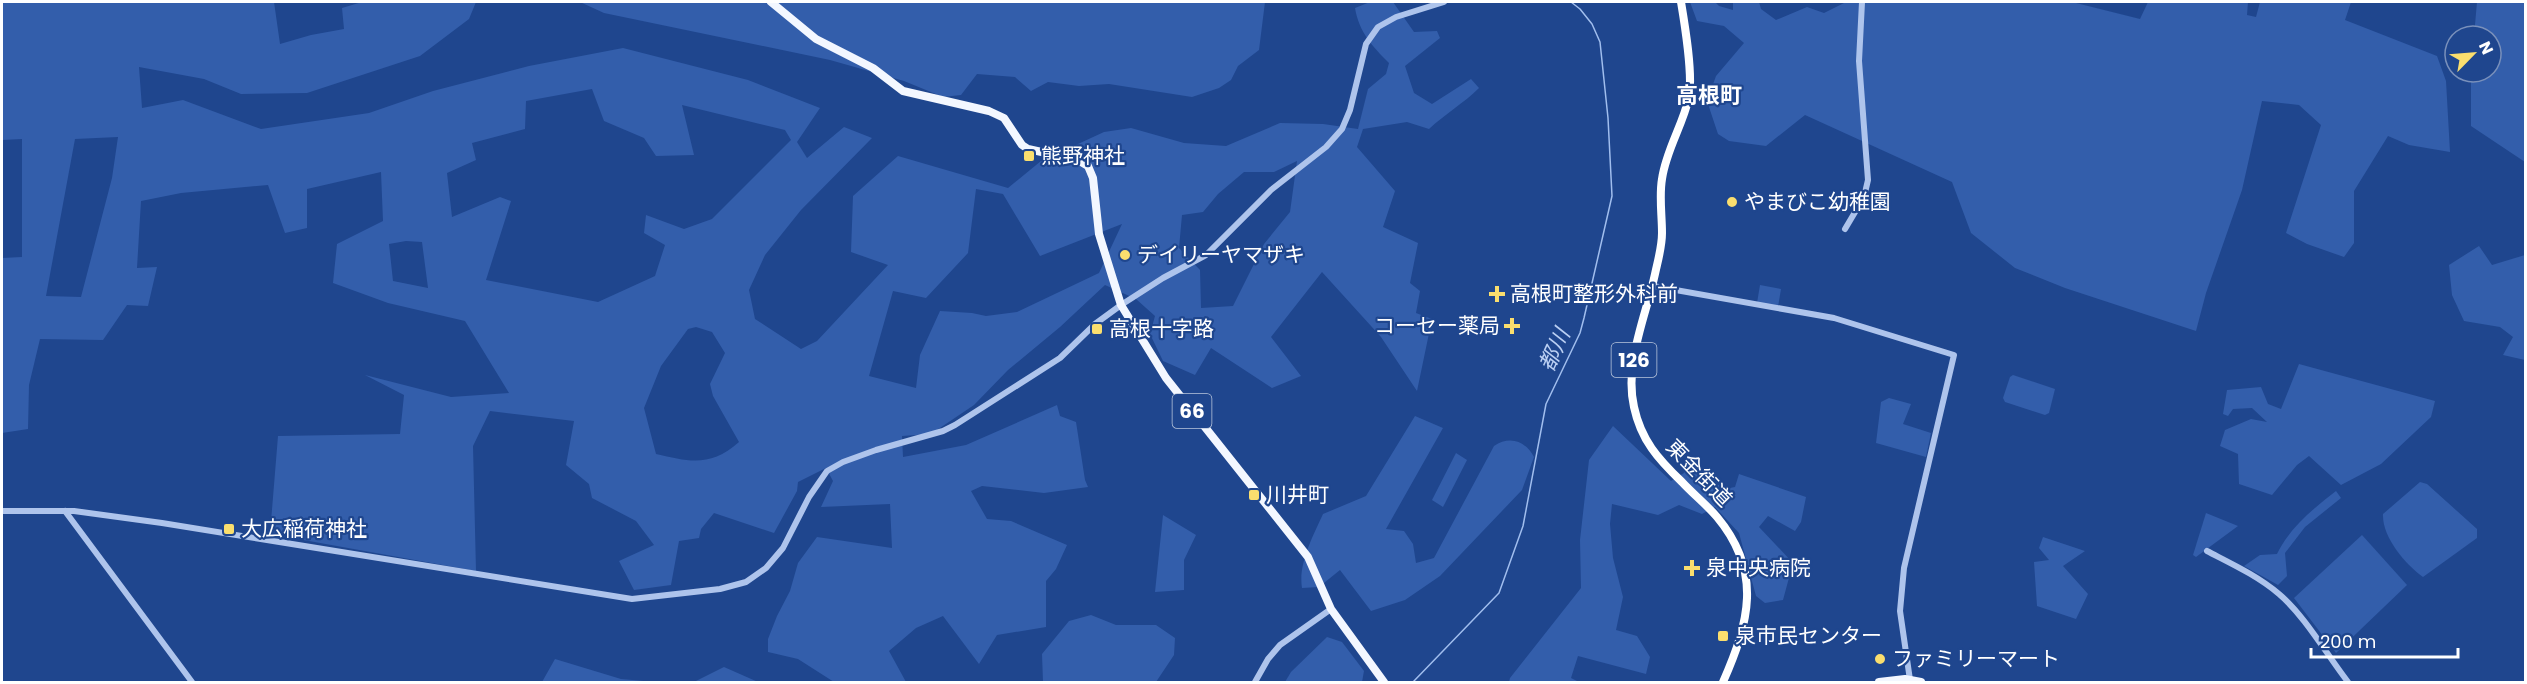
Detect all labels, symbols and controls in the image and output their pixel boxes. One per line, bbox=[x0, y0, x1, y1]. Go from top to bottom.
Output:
north arrow bbox=[2443, 24, 2503, 84]
text: N bbox=[2473, 38, 2499, 58]
district label: 高根町 bbox=[1676, 80, 1742, 111]
place label: 熊野神社 bbox=[1041, 141, 1125, 170]
marker: 熊野神社 bbox=[1022, 149, 1036, 163]
place label: やまびこ幼稚園 bbox=[1744, 187, 1891, 216]
marker: やまびこ幼稚園 bbox=[1725, 195, 1739, 209]
place label: デイリーヤマザキ bbox=[1137, 240, 1305, 269]
marker: デイリーヤマザキ bbox=[1118, 248, 1132, 262]
place label: 高根町整形外科前 bbox=[1510, 279, 1678, 308]
marker: 高根町整形外科前 bbox=[1488, 285, 1506, 303]
place label: コーセー薬局 bbox=[1374, 311, 1500, 340]
place label: 高根十字路 bbox=[1109, 314, 1214, 343]
marker: コーセー薬局 bbox=[1505, 319, 1519, 333]
marker: 高根十字路 bbox=[1090, 322, 1104, 336]
water label: 都川 bbox=[1531, 322, 1578, 377]
road number: 126 bbox=[1612, 343, 1656, 377]
road number: 66 bbox=[1172, 394, 1212, 428]
street label: 東金街道 bbox=[1660, 432, 1739, 513]
place label: 川井町 bbox=[1266, 480, 1329, 509]
marker: 川井町 bbox=[1247, 488, 1261, 502]
place label: 大広稲荷神社 bbox=[241, 514, 367, 543]
marker: 大広稲荷神社 bbox=[222, 522, 236, 536]
place label: 泉中央病院 bbox=[1706, 553, 1811, 582]
marker: 泉中央病院 bbox=[1683, 559, 1701, 577]
place label: 泉市民センター bbox=[1735, 621, 1882, 650]
scale bar bbox=[2311, 621, 2458, 659]
marker: 泉市民センター bbox=[1716, 629, 1730, 643]
text: 200 m bbox=[2320, 629, 2376, 654]
place label: ファミリーマート bbox=[1892, 644, 2060, 673]
marker: ファミリーマート bbox=[1873, 652, 1887, 666]

